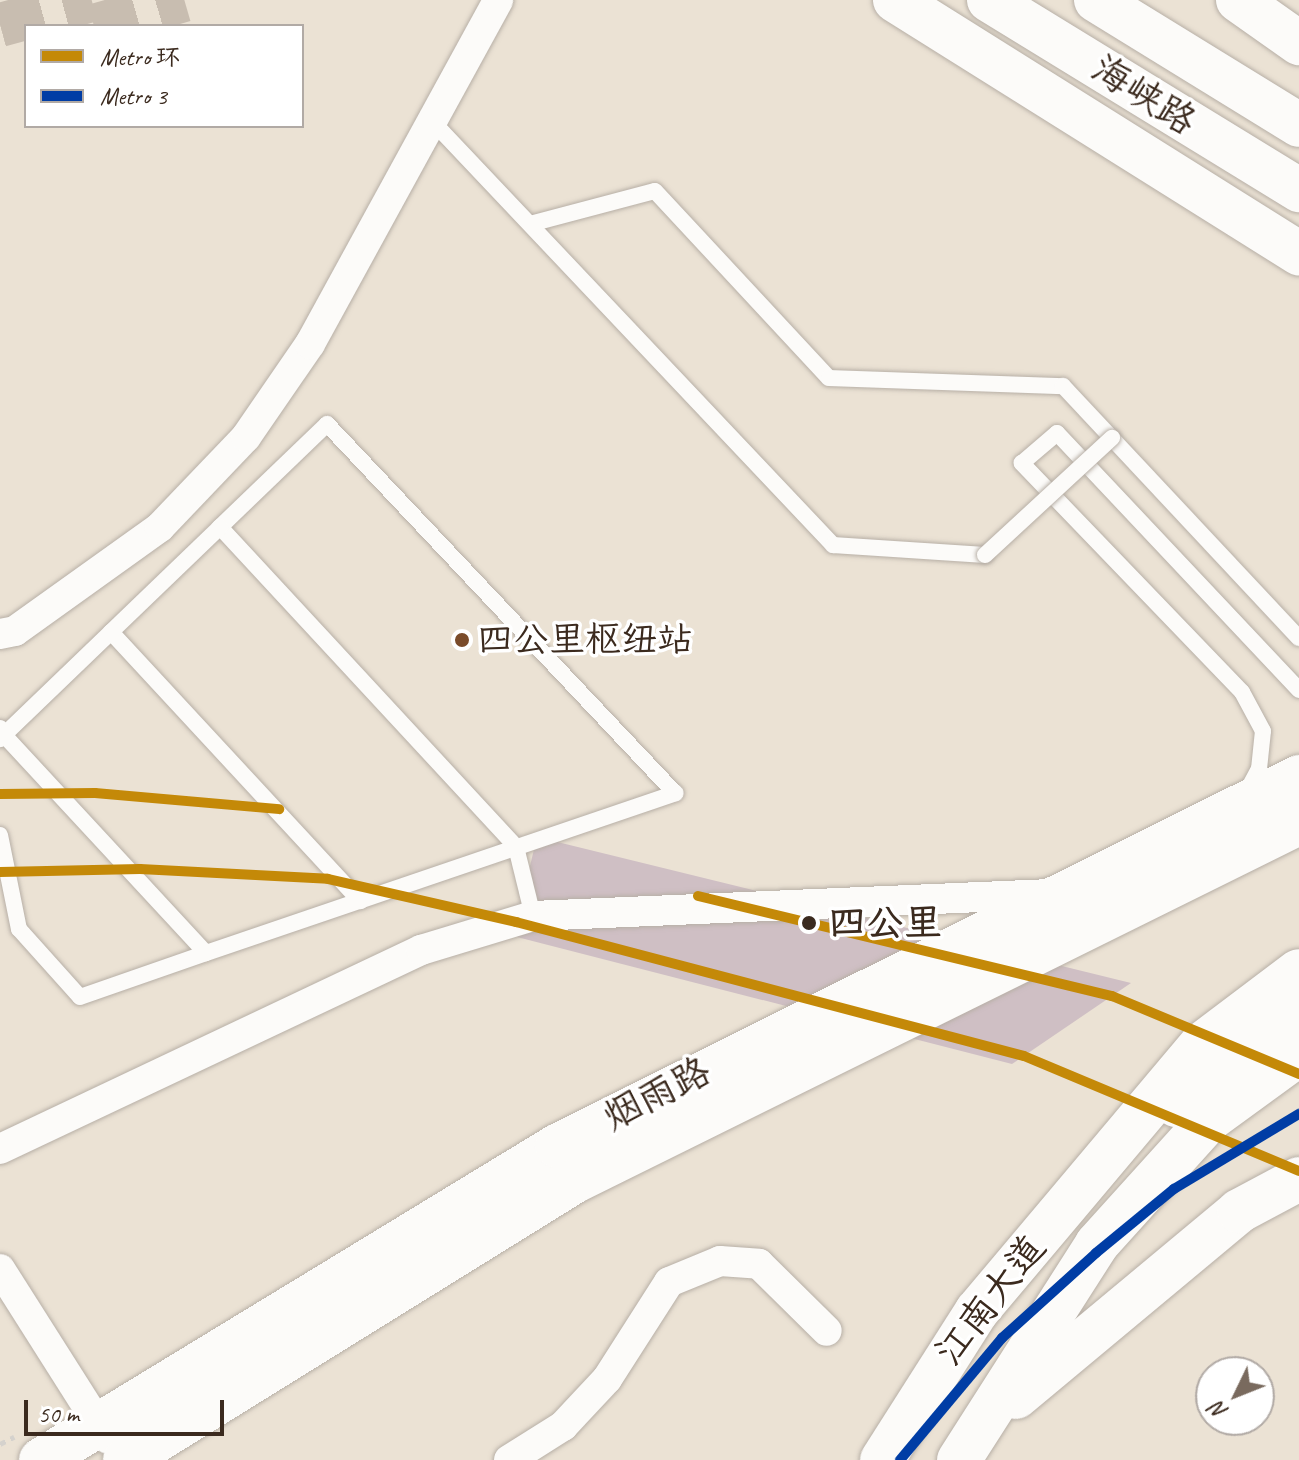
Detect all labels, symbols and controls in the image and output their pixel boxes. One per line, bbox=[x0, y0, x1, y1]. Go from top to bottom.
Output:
legend bbox=[24, 24, 304, 128]
text: Metro 环 bbox=[100, 42, 180, 72]
street label: 海峡路 bbox=[1084, 45, 1204, 145]
text: Metro 3 bbox=[100, 81, 167, 111]
place label: 四公里枢纽站 bbox=[477, 618, 693, 662]
marker: 四公里枢纽站 bbox=[454, 632, 470, 648]
place label: 四公里 bbox=[828, 900, 942, 946]
marker: 四公里 bbox=[797, 911, 821, 935]
street label: 烟雨路 bbox=[596, 1048, 718, 1140]
street label: 江南大道 bbox=[925, 1226, 1055, 1374]
north arrow bbox=[1195, 1356, 1275, 1436]
scale bar bbox=[28, 1384, 228, 1434]
text: N bbox=[1204, 1396, 1234, 1426]
text: 50 m bbox=[38, 1399, 79, 1429]

